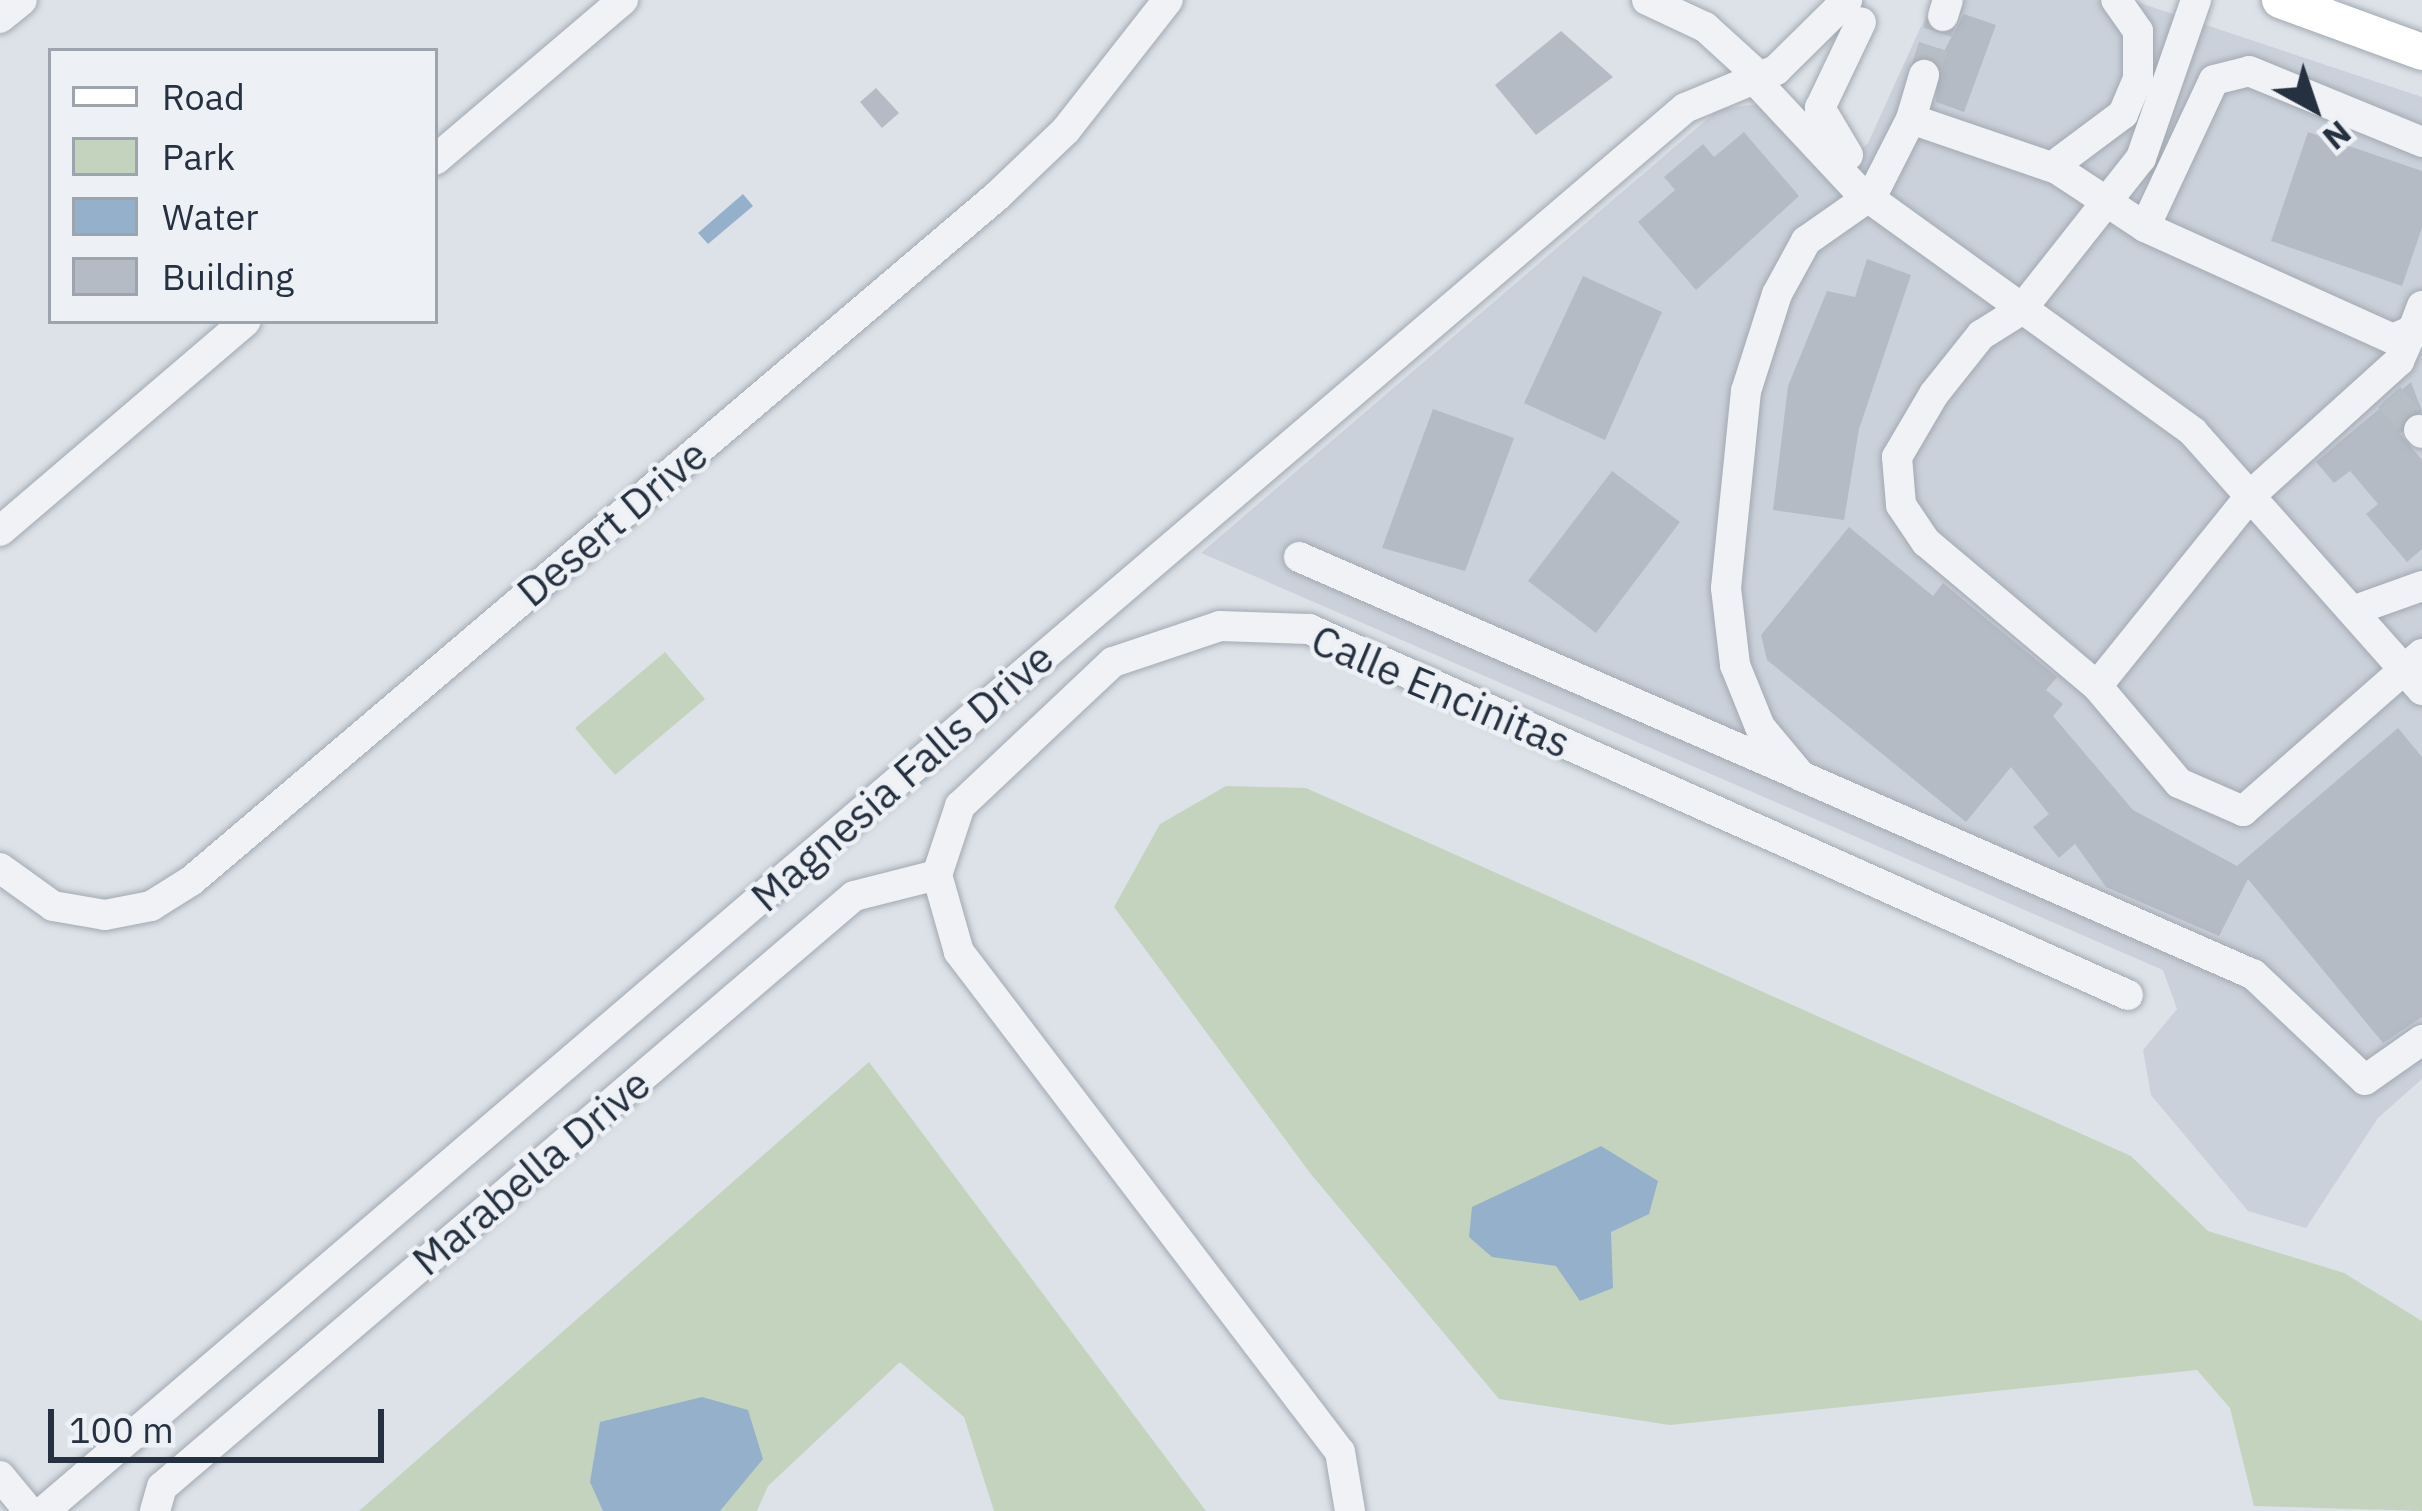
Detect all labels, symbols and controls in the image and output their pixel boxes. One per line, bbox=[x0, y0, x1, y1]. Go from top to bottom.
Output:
legend bbox=[48, 48, 438, 324]
north arrow bbox=[2254, 48, 2374, 168]
text: Road bbox=[162, 73, 245, 120]
text: N bbox=[2314, 112, 2360, 160]
text: Park bbox=[162, 133, 235, 180]
text: Water bbox=[162, 193, 258, 240]
text: Building bbox=[162, 253, 294, 300]
street label: Desert Drive bbox=[507, 429, 717, 617]
street label: Calle Encinitas bbox=[1304, 614, 1578, 768]
street label: Magnesia Falls Drive bbox=[741, 632, 1063, 922]
street label: Marabella Drive bbox=[402, 1058, 660, 1286]
scale bar bbox=[54, 1385, 390, 1459]
text: 100 m bbox=[69, 1406, 174, 1453]

